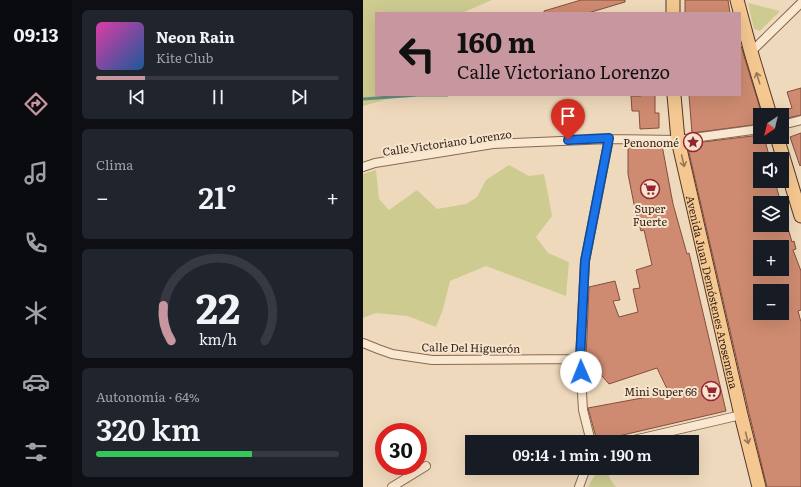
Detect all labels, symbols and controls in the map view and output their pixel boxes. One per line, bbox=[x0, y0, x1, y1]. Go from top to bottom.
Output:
text: 160 m bbox=[457, 20, 536, 62]
text: 09:13 bbox=[14, 21, 58, 48]
text: Neon Rain bbox=[156, 25, 235, 48]
icon: left bbox=[391, 28, 443, 80]
text: Kite Club bbox=[156, 48, 213, 67]
text: Calle Victoriano Lorenzo bbox=[457, 58, 670, 85]
one-way arrow bbox=[754, 71, 761, 84]
icon: previous bbox=[126, 86, 148, 108]
icon: pause bbox=[207, 86, 229, 108]
icon: next bbox=[288, 86, 310, 108]
icon: directions bbox=[22, 90, 50, 118]
pin bbox=[551, 99, 585, 140]
icon: arrive bbox=[557, 105, 579, 127]
north arrow bbox=[753, 108, 789, 144]
map controls bbox=[753, 108, 789, 320]
street label: Calle Victoriano Lorenzo bbox=[381, 125, 513, 159]
place icon: Penonomé bbox=[682, 131, 704, 153]
place label: Penonomé bbox=[623, 134, 679, 150]
button: sound bbox=[753, 152, 789, 188]
one-way arrow bbox=[679, 154, 687, 167]
text: Clima bbox=[96, 155, 133, 174]
icon: music bbox=[22, 159, 50, 187]
text: 21° bbox=[198, 174, 237, 218]
supermarket icon: Super Fuerte bbox=[639, 178, 661, 200]
text: − bbox=[96, 180, 109, 213]
text: + bbox=[326, 180, 339, 213]
street label: Avenida Juan Demóstenes Arosemena bbox=[683, 194, 743, 390]
button: layers bbox=[753, 196, 789, 232]
place label: Super Fuerte bbox=[633, 200, 667, 229]
icon: phone bbox=[22, 229, 50, 257]
button: + bbox=[753, 240, 789, 276]
text: 22 bbox=[195, 275, 240, 337]
button: − bbox=[753, 284, 789, 320]
icon: climate bbox=[22, 299, 50, 327]
text: km/h bbox=[198, 328, 237, 349]
street label: Calle Del Higuerón bbox=[421, 338, 521, 356]
position arrow bbox=[560, 351, 602, 393]
icon: car bbox=[22, 368, 50, 396]
supermarket icon: Mini Super 66 bbox=[700, 380, 722, 402]
place label: Mini Super 66 bbox=[624, 383, 697, 399]
text: Autonomía · 64% bbox=[96, 387, 200, 406]
text: 320 km bbox=[96, 406, 200, 450]
speed limit sign: 30 bbox=[375, 423, 427, 475]
one-way arrow bbox=[743, 431, 751, 444]
icon: filters bbox=[22, 438, 50, 466]
text: 09:14 · 1 min · 190 m bbox=[512, 443, 652, 466]

